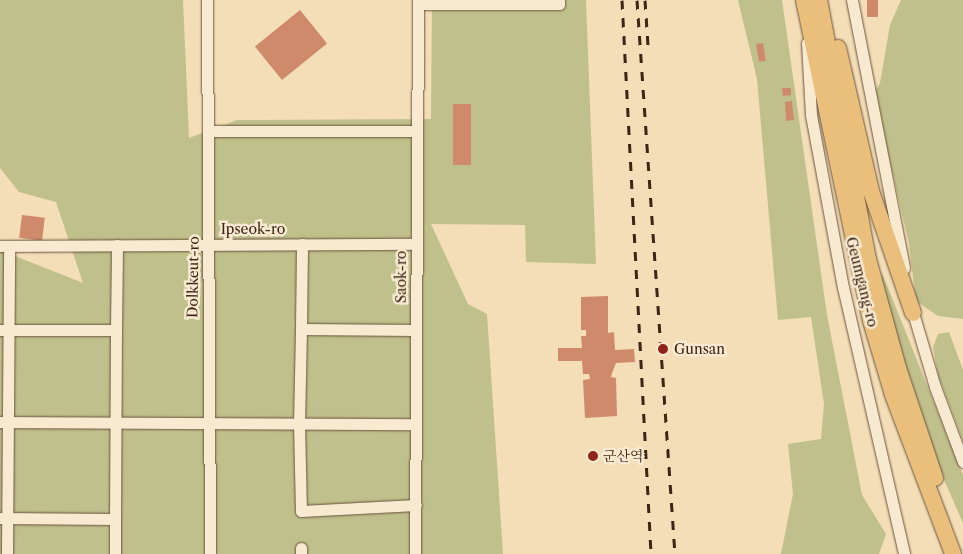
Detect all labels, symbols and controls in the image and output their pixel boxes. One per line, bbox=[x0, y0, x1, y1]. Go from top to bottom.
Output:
street label: Ipseok-ro bbox=[221, 221, 285, 237]
street label: Geumgang-ro bbox=[843, 235, 881, 329]
street label: Dolkkeut-ro bbox=[184, 236, 202, 318]
street label: Saok-ro bbox=[393, 251, 409, 303]
place label: Gunsan bbox=[674, 341, 725, 357]
marker: Gunsan bbox=[656, 342, 670, 356]
place label: 군산역 bbox=[603, 448, 644, 464]
marker: 군산역 bbox=[587, 450, 599, 462]

